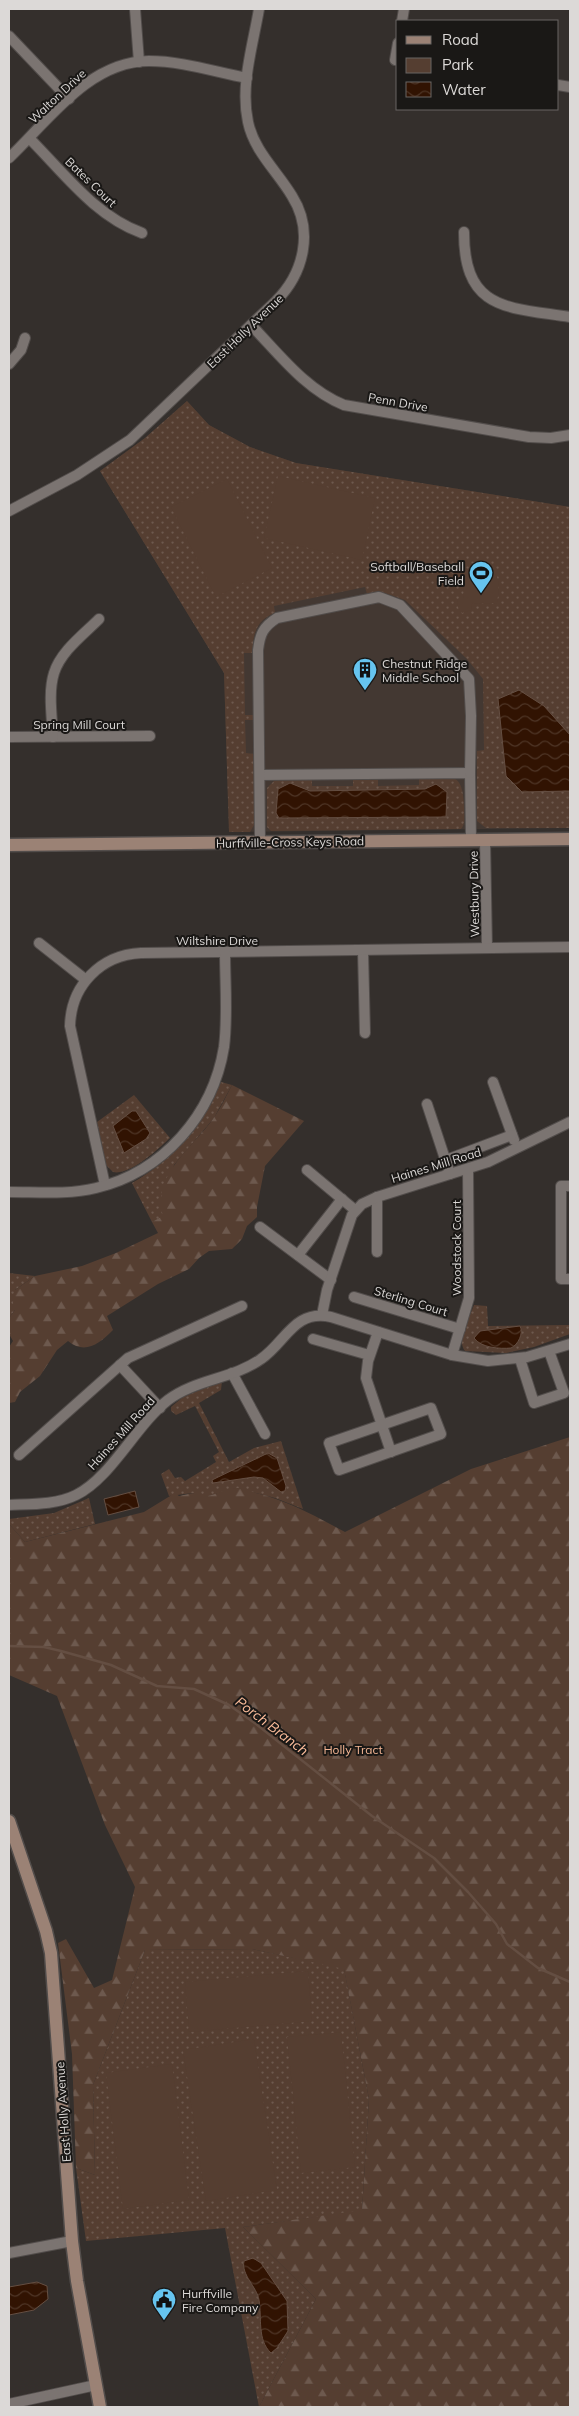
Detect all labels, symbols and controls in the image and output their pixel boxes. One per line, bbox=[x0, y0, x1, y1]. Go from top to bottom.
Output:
legend bbox=[396, 20, 559, 110]
text: Road bbox=[442, 30, 479, 49]
text: Park bbox=[442, 55, 474, 74]
street label: Walton Drive bbox=[25, 66, 89, 126]
text: Water bbox=[442, 80, 486, 99]
street label: Bates Court bbox=[62, 154, 120, 210]
street label: East Holly Avenue bbox=[204, 291, 286, 371]
street label: Penn Drive bbox=[367, 389, 429, 415]
place label: Softball/Baseball Field bbox=[370, 559, 464, 588]
sports icon: Softball/Baseball Field bbox=[468, 560, 494, 594]
place label: Chestnut Ridge Middle School bbox=[382, 656, 467, 685]
building icon: Chestnut Ridge Middle School bbox=[352, 657, 378, 691]
street label: Spring Mill Court bbox=[33, 717, 125, 732]
street label: Hurffville-Cross Keys Road bbox=[216, 833, 364, 851]
street label: Westbury Drive bbox=[466, 851, 482, 937]
street label: Wiltshire Drive bbox=[176, 933, 258, 948]
street label: Haines Mill Road bbox=[389, 1144, 483, 1186]
street label: Woodstock Court bbox=[449, 1200, 464, 1296]
street label: Sterling Court bbox=[372, 1283, 450, 1319]
street label: Haines Mill Road bbox=[84, 1393, 158, 1473]
water label: Porch Branch bbox=[232, 1693, 312, 1759]
park label: Holly Tract bbox=[323, 1742, 383, 1757]
street label: East Holly Avenue bbox=[52, 2061, 74, 2163]
place label: Hurffville Fire Company bbox=[182, 2286, 259, 2315]
public building icon: Hurffville Fire Company bbox=[151, 2287, 177, 2321]

